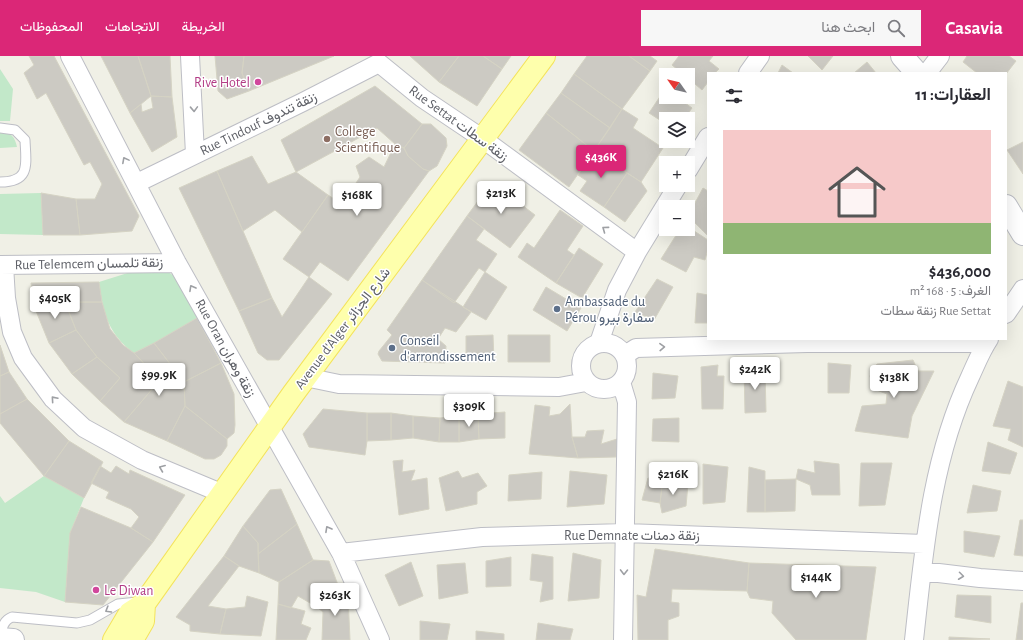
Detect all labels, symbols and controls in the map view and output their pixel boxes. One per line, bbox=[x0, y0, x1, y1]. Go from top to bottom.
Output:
search box bbox=[641, 10, 921, 46]
icon: search bbox=[885, 17, 907, 39]
text: Casavia bbox=[945, 19, 1003, 38]
text: المحفوظات bbox=[20, 20, 83, 34]
text: الاتجاهات bbox=[105, 20, 159, 34]
text: الخريطة bbox=[181, 20, 225, 34]
text: ابحث هنا bbox=[821, 20, 875, 35]
north arrow bbox=[659, 68, 695, 104]
map controls bbox=[659, 68, 695, 236]
place label: Rive Hotel bbox=[194, 76, 250, 90]
marker: Rive Hotel bbox=[253, 77, 263, 87]
street label: Rue Settat زنقة سطات bbox=[406, 83, 511, 165]
icon: filters bbox=[723, 85, 745, 107]
text: العقارات: 11 bbox=[915, 86, 991, 103]
street label: Rue Tindouf زنقة تندوف bbox=[198, 89, 320, 159]
one-way arrow bbox=[189, 106, 198, 112]
button: layers bbox=[659, 112, 695, 148]
place label: College Scientifique bbox=[335, 125, 400, 155]
marker: College Scientifique bbox=[322, 134, 332, 144]
pin: $436K bbox=[573, 145, 629, 179]
text: $436K bbox=[585, 151, 617, 164]
button: + bbox=[659, 156, 695, 192]
icon: home bbox=[821, 156, 893, 228]
one-way arrow bbox=[122, 157, 130, 164]
pin: $213K bbox=[473, 181, 529, 215]
pin: $168K bbox=[329, 183, 385, 217]
text: $213K bbox=[486, 187, 516, 200]
text: $168K bbox=[342, 189, 372, 202]
button: − bbox=[659, 200, 695, 236]
one-way arrow bbox=[603, 227, 610, 234]
street label: Rue Telemcem زنقة تلمسان bbox=[15, 256, 164, 273]
text: $436,000 bbox=[929, 263, 991, 280]
street label: Avenue d'Alger شارع الجزائر bbox=[293, 265, 395, 394]
one-way arrow bbox=[189, 284, 196, 292]
text: الغرف: 5 · 168 m² bbox=[910, 285, 991, 298]
pin: $405K bbox=[27, 286, 83, 320]
text: $405K bbox=[39, 292, 71, 305]
place label: Ambassade du Pérou سفارة بيرو bbox=[565, 295, 654, 326]
street label: Rue Oran زنقة وهران bbox=[191, 297, 258, 401]
marker: Ambassade du Pérou سفارة بيرو bbox=[552, 304, 562, 314]
text: Rue Settat زنقة سطات bbox=[880, 305, 991, 318]
place label: Conseil d'arrondissement bbox=[400, 334, 496, 364]
marker: Conseil d'arrondissement bbox=[387, 343, 397, 353]
one-way arrow bbox=[659, 343, 665, 352]
pin: $242K bbox=[727, 357, 783, 391]
pin: $99.9K bbox=[126, 363, 192, 397]
text: $242K bbox=[739, 363, 771, 376]
pin: $138K bbox=[866, 365, 922, 399]
text: $99.9K bbox=[141, 369, 177, 382]
text: $138K bbox=[879, 371, 909, 384]
pin: $309K bbox=[441, 394, 497, 428]
one-way arrow bbox=[51, 396, 58, 403]
text: $309K bbox=[453, 400, 485, 413]
pin: $216K bbox=[645, 462, 701, 496]
one-way arrow bbox=[158, 465, 165, 473]
text: $216K bbox=[658, 468, 688, 481]
one-way arrow bbox=[325, 526, 332, 533]
street label: Rue Demnate زنقة دمنات bbox=[564, 529, 700, 544]
pin: $144K bbox=[788, 565, 844, 599]
one-way arrow bbox=[620, 569, 628, 575]
text: $144K bbox=[800, 571, 832, 584]
one-way arrow bbox=[957, 571, 964, 580]
pin: $263K bbox=[307, 583, 363, 617]
place label: Le Diwan bbox=[104, 584, 154, 598]
marker: Le Diwan bbox=[91, 585, 101, 595]
text: $263K bbox=[319, 589, 351, 602]
one-way arrow bbox=[105, 605, 112, 612]

